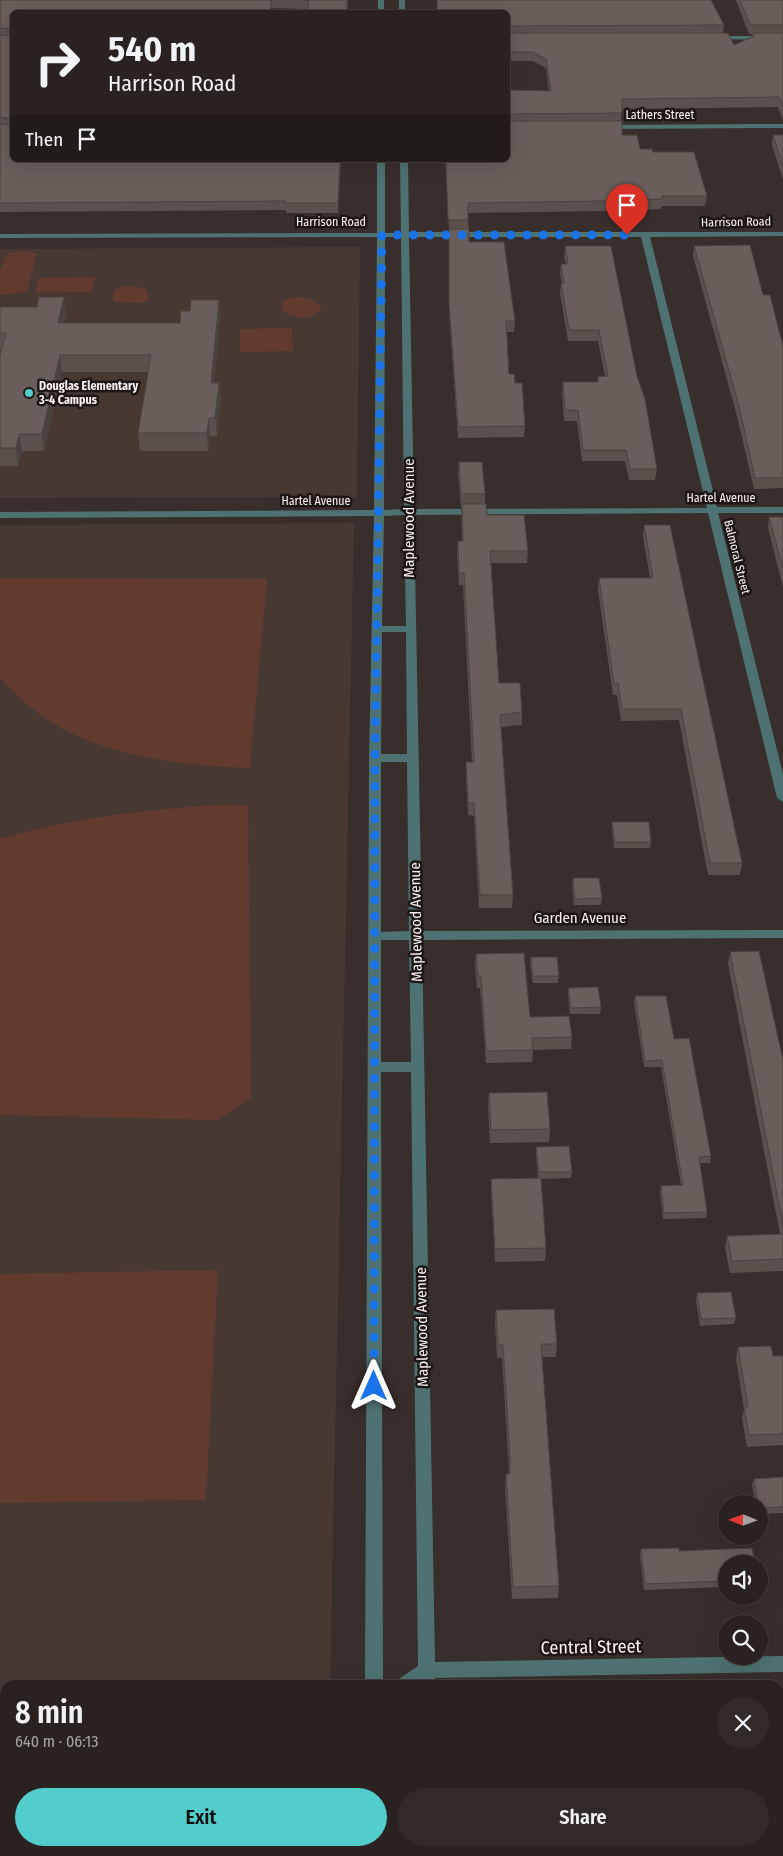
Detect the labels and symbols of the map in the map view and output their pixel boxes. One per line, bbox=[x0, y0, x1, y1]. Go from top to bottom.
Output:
street label: Lathers Street bbox=[626, 108, 694, 122]
pin bbox=[606, 184, 648, 235]
street label: Harrison Road bbox=[701, 214, 771, 230]
street label: Harrison Road bbox=[296, 215, 366, 229]
place label: Douglas Elementary 3-4 Campus bbox=[38, 379, 138, 407]
marker: Douglas Elementary 3-4 Campus bbox=[23, 387, 35, 399]
street label: Maplewood Avenue bbox=[400, 458, 418, 578]
street label: Hartel Avenue bbox=[686, 491, 756, 505]
street label: Hartel Avenue bbox=[281, 494, 351, 508]
street label: Balmoral Street bbox=[721, 518, 753, 596]
street label: Maplewood Avenue bbox=[406, 862, 426, 982]
street label: Garden Avenue bbox=[534, 909, 626, 927]
street label: Maplewood Avenue bbox=[412, 1267, 432, 1387]
position arrow bbox=[347, 1359, 399, 1411]
north arrow bbox=[718, 1495, 768, 1545]
street label: Central Street bbox=[540, 1635, 642, 1659]

